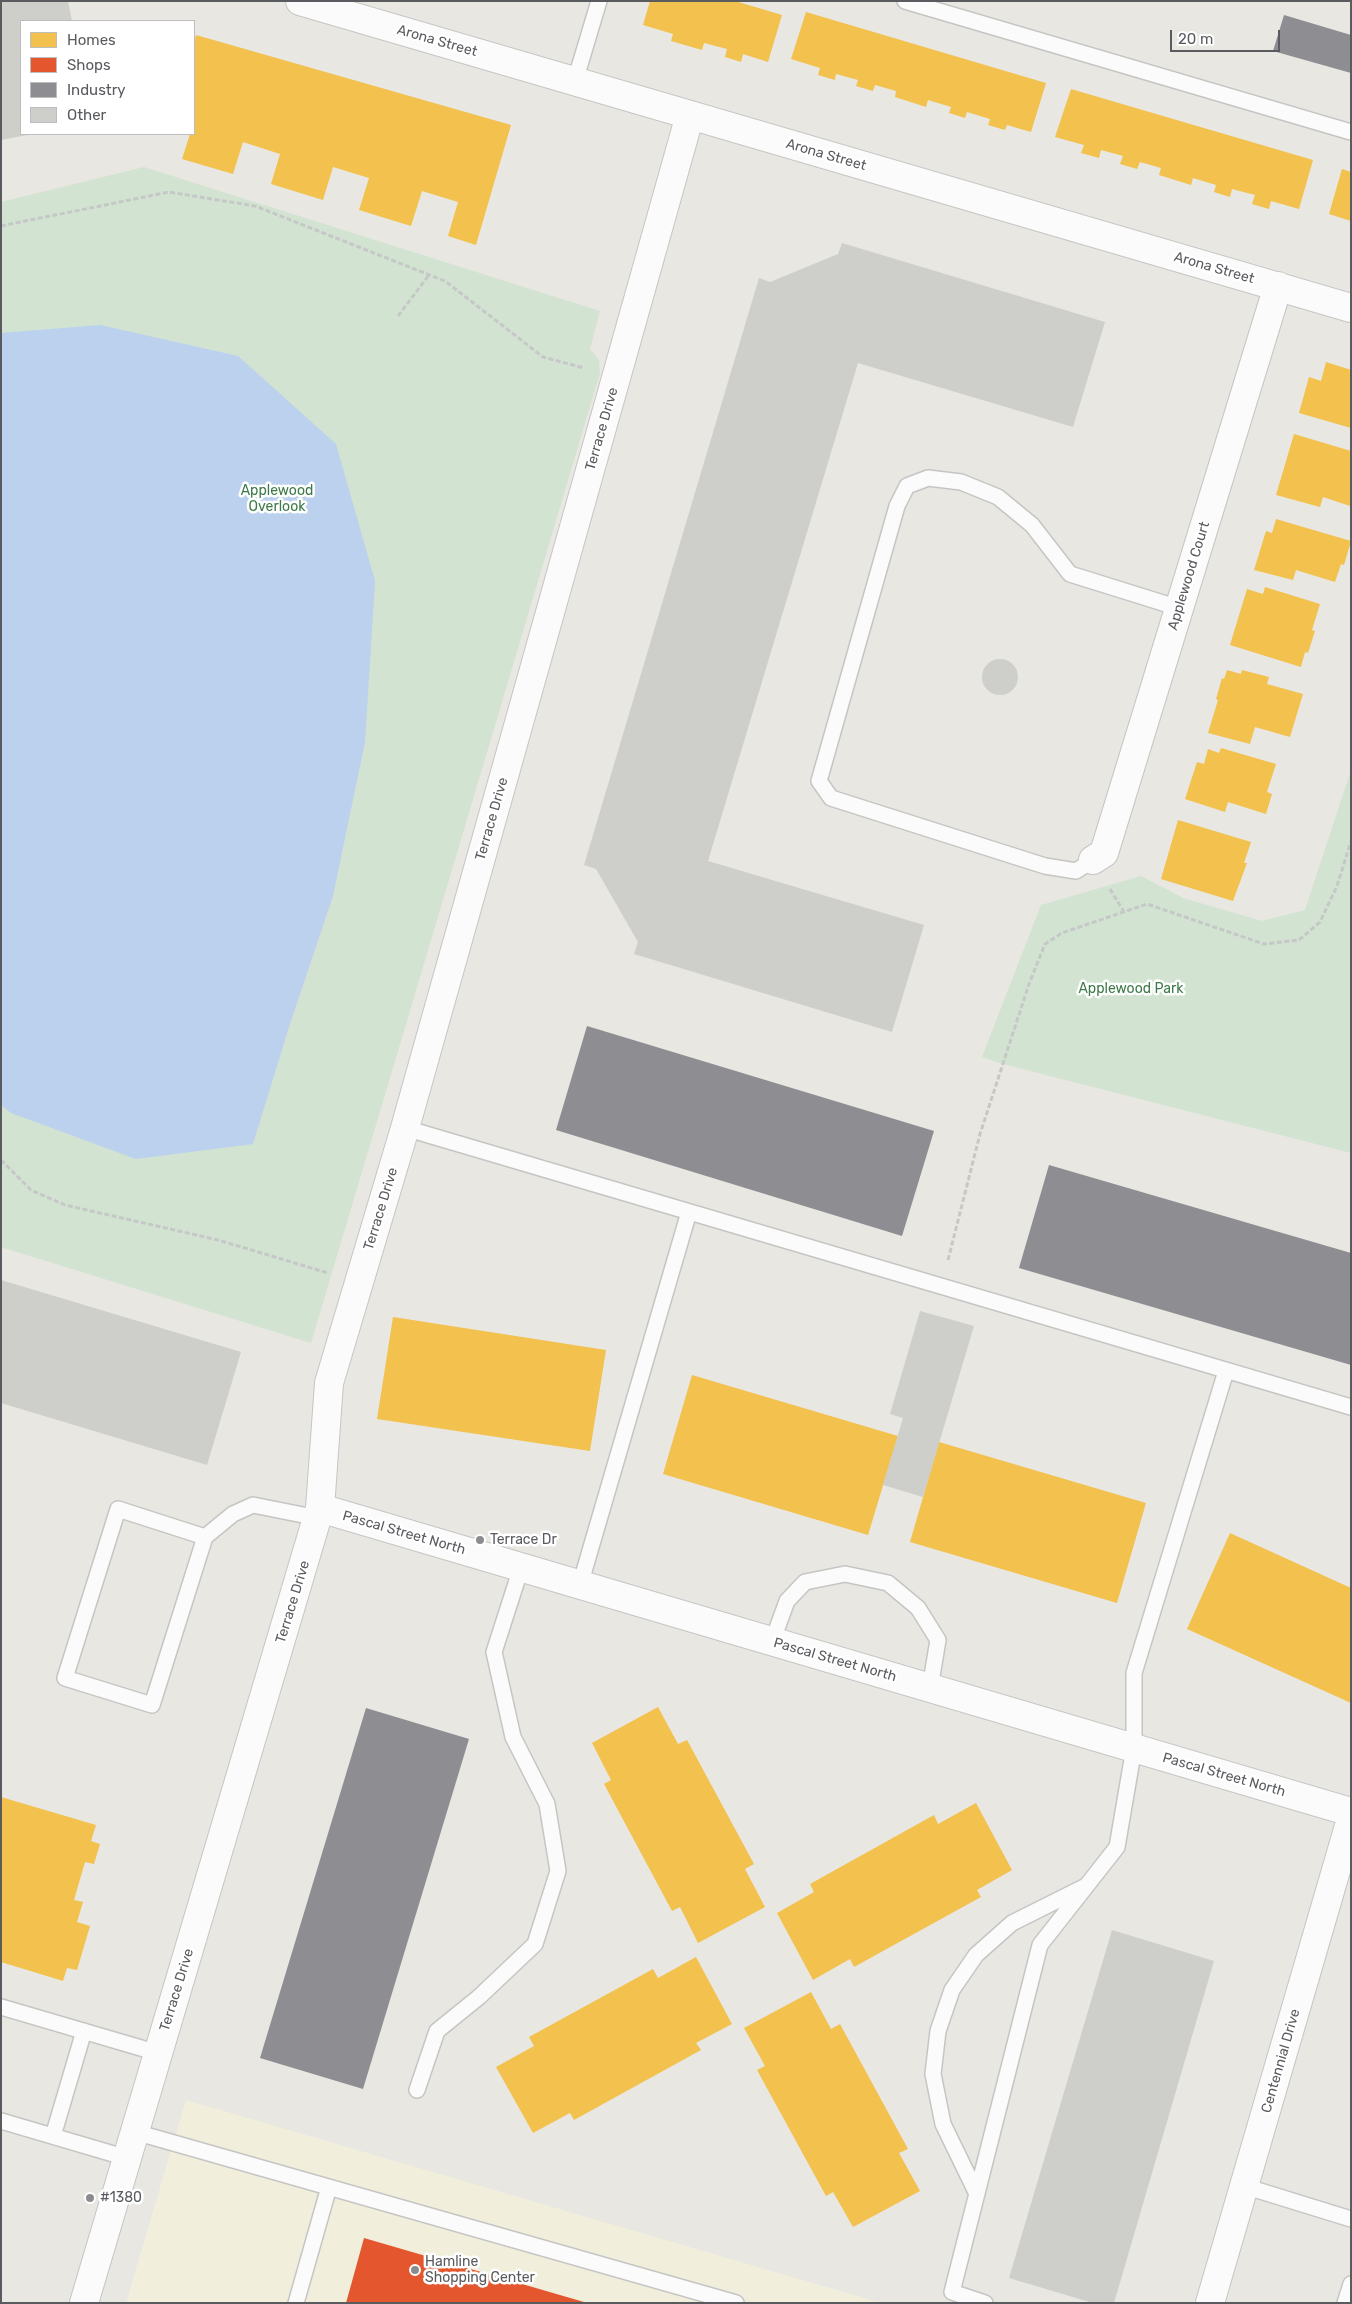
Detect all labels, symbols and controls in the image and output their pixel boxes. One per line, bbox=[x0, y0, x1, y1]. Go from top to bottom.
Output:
legend bbox=[20, 20, 195, 135]
scale bar bbox=[1172, 20, 1282, 52]
street label: Arona Street bbox=[395, 22, 479, 60]
text: 20 m bbox=[1178, 30, 1213, 48]
text: Homes bbox=[67, 31, 116, 49]
text: Shops bbox=[67, 56, 111, 74]
text: Industry bbox=[67, 81, 126, 99]
text: Other bbox=[67, 106, 106, 124]
street label: Arona Street bbox=[784, 136, 868, 174]
street label: Arona Street bbox=[1172, 249, 1256, 287]
street label: Terrace Drive bbox=[582, 386, 622, 472]
park label: Applewood Overlook bbox=[241, 483, 313, 516]
street label: Applewood Court bbox=[1165, 520, 1213, 632]
street label: Terrace Drive bbox=[472, 776, 512, 862]
park label: Applewood Park bbox=[1078, 981, 1184, 997]
street label: Terrace Drive bbox=[360, 1166, 402, 1252]
street label: Pascal Street North bbox=[341, 1507, 467, 1559]
place label: Terrace Dr bbox=[490, 1532, 557, 1548]
marker: Terrace Dr bbox=[474, 1534, 486, 1546]
street label: Terrace Drive bbox=[272, 1559, 314, 1645]
street label: Pascal Street North bbox=[772, 1634, 898, 1686]
street label: Pascal Street North bbox=[1161, 1749, 1287, 1801]
street label: Terrace Drive bbox=[156, 1947, 198, 2033]
street label: Centennial Drive bbox=[1258, 2007, 1304, 2115]
place label: #1380 bbox=[100, 2190, 142, 2206]
marker: #1380 bbox=[84, 2192, 96, 2204]
place label: Hamline Shopping Center bbox=[425, 2254, 535, 2286]
marker: Hamline Shopping Center bbox=[409, 2264, 421, 2276]

